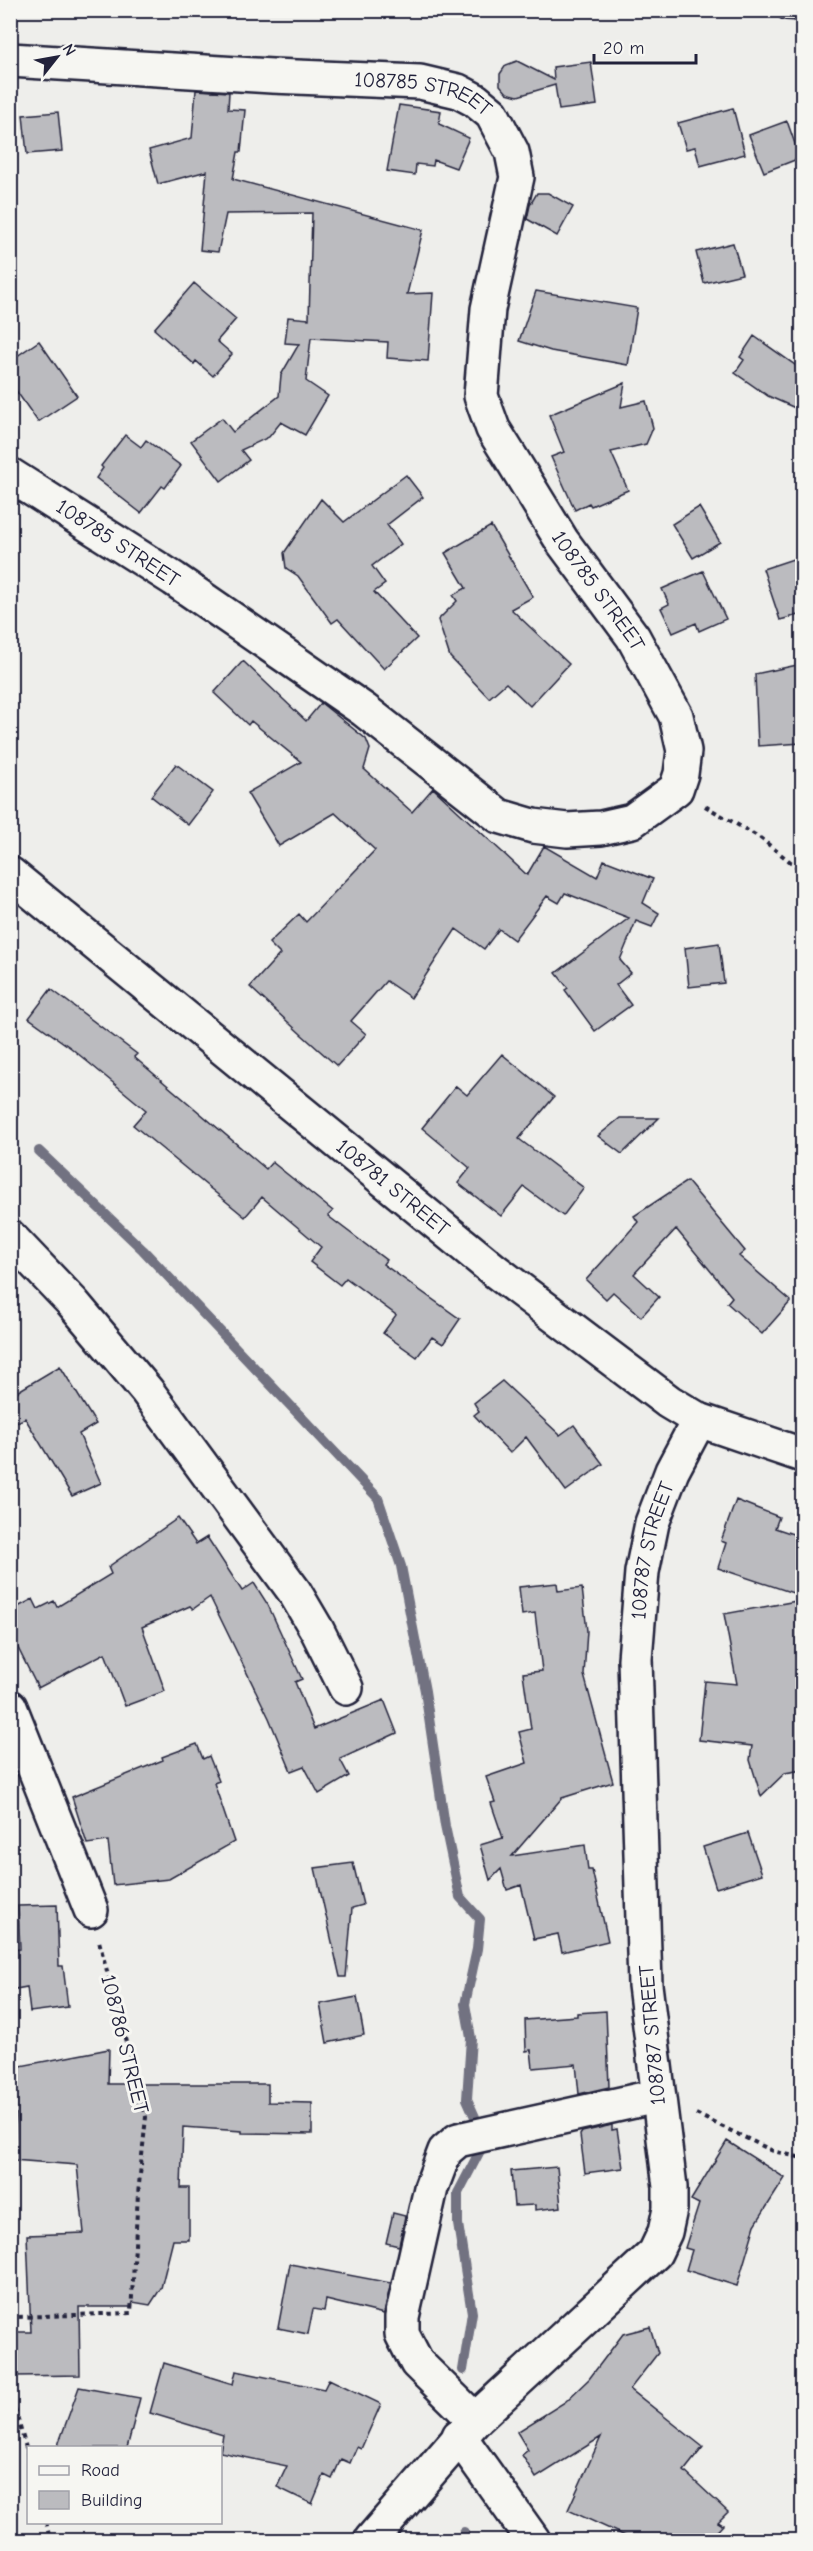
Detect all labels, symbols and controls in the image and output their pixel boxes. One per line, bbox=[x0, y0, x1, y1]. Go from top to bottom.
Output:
north arrow bbox=[27, 27, 87, 87]
scale bar bbox=[594, 27, 696, 65]
text: 20 m bbox=[603, 38, 644, 59]
text: N bbox=[59, 41, 79, 59]
street label: 108785 STREET bbox=[354, 67, 497, 121]
street label: 108785 STREET bbox=[52, 494, 184, 592]
street label: 108785 STREET bbox=[547, 526, 650, 654]
street label: 108781 STREET bbox=[332, 1134, 455, 1241]
street label: 108787 STREET bbox=[626, 1478, 679, 1620]
street label: 108787 STREET bbox=[634, 1964, 670, 2106]
street label: 108786 STREET bbox=[96, 1972, 154, 2116]
legend bbox=[27, 2446, 222, 2524]
text: Road bbox=[81, 2460, 120, 2481]
text: Building bbox=[81, 2490, 143, 2511]

